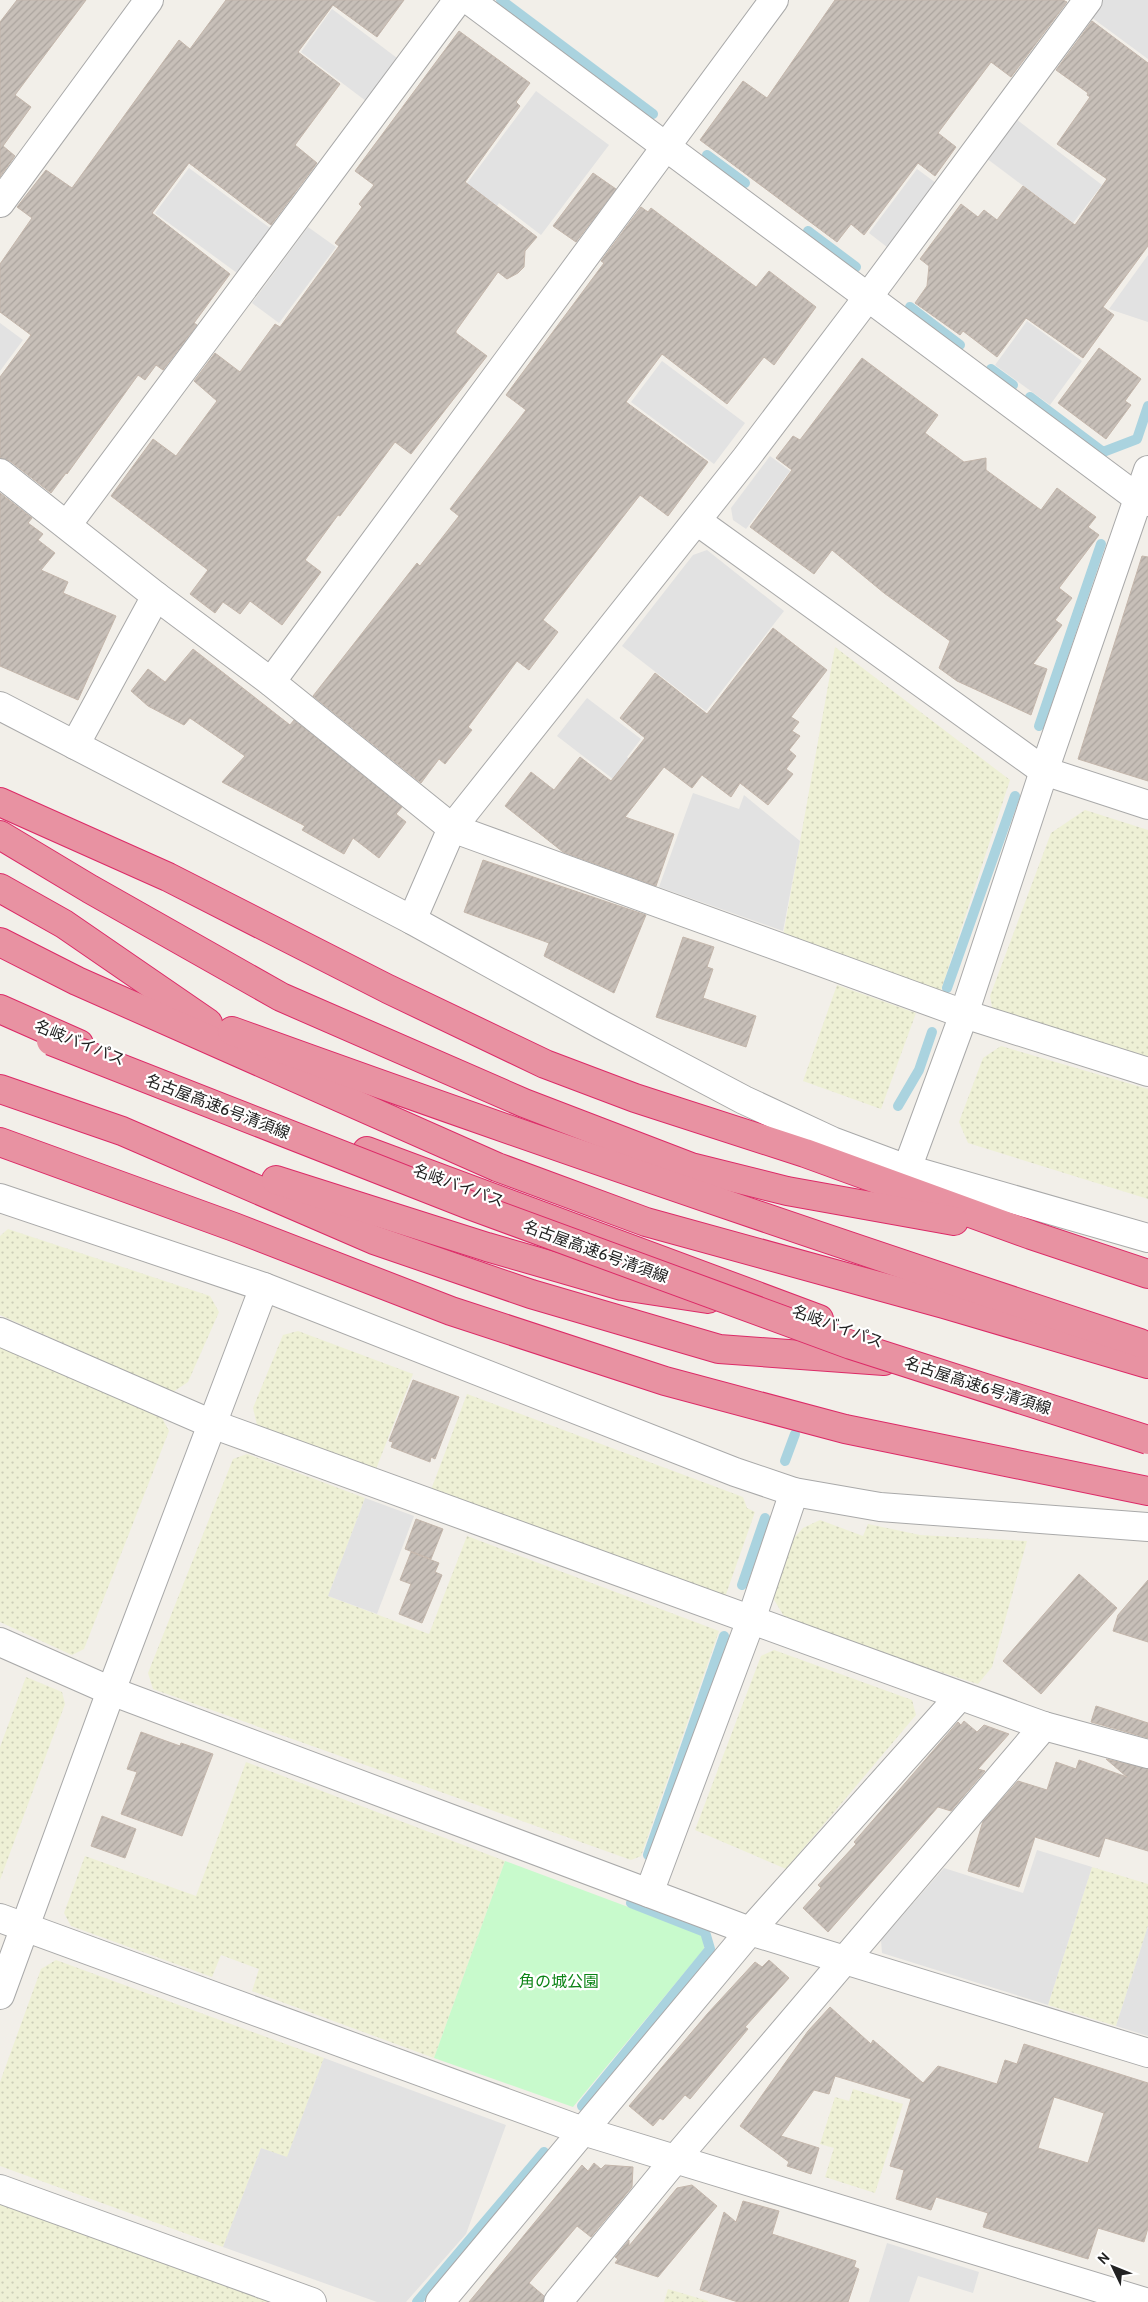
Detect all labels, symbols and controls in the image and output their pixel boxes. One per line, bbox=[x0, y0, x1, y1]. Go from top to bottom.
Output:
street label: 名岐バイパス bbox=[32, 1016, 128, 1069]
street label: 名古屋高速6号清須線 bbox=[143, 1070, 293, 1143]
street label: 名岐バイパス bbox=[411, 1160, 507, 1211]
street label: 名古屋高速6号清須線 bbox=[521, 1216, 671, 1287]
street label: 名岐バイパス bbox=[790, 1301, 886, 1352]
street label: 名古屋高速6号清須線 bbox=[902, 1353, 1054, 1418]
park label: 角の城公園 bbox=[519, 1972, 599, 1991]
north arrow bbox=[1088, 2242, 1138, 2292]
text: N bbox=[1094, 2248, 1113, 2268]

